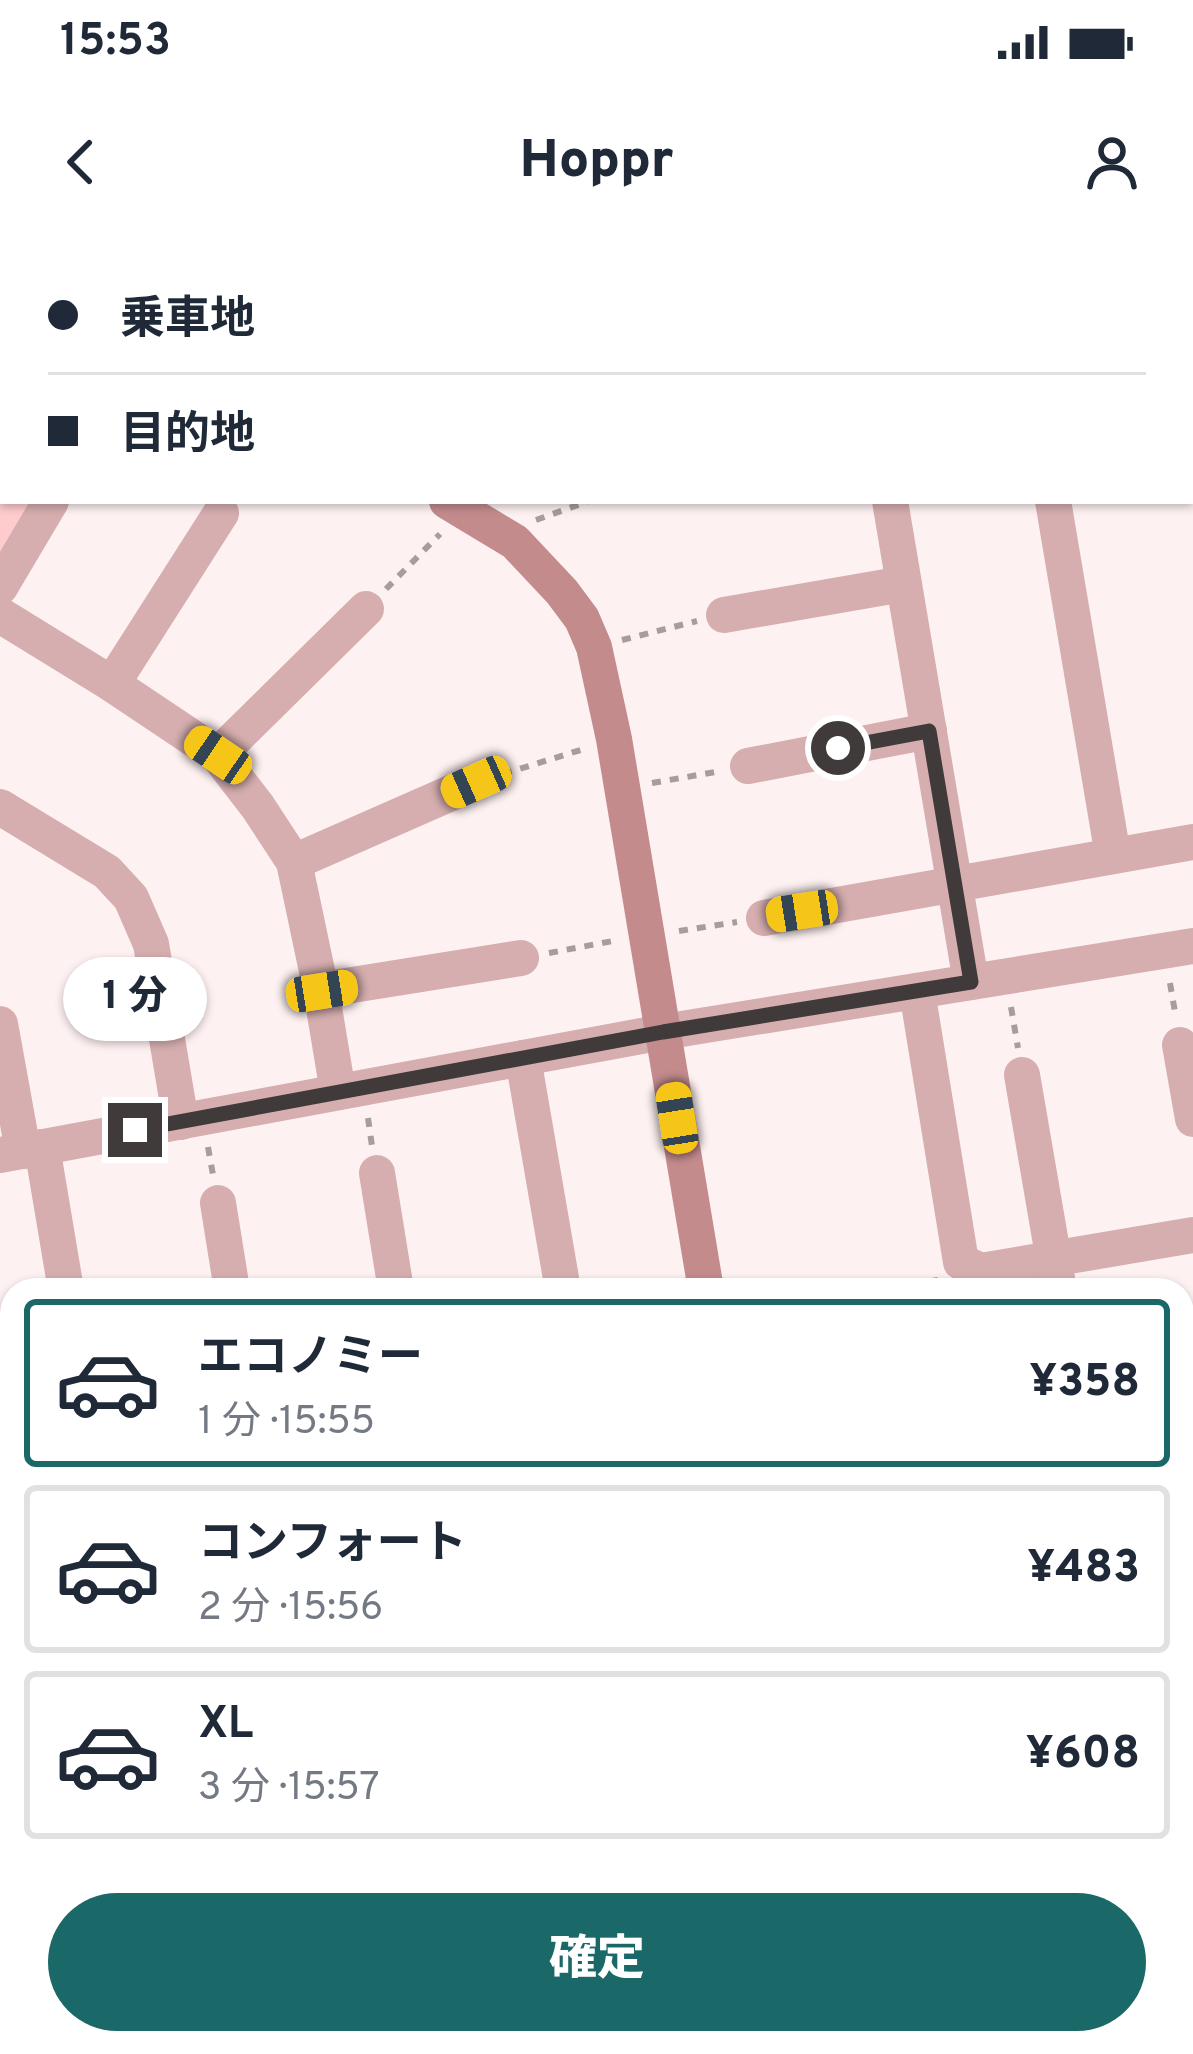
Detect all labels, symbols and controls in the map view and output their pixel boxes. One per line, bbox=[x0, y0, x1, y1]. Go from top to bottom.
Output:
text: 15:53 bbox=[60, 14, 171, 71]
text: Hoppr bbox=[519, 128, 674, 197]
icon: back bbox=[48, 129, 114, 195]
icon: person bbox=[1079, 129, 1145, 195]
text: 乗車地 bbox=[120, 293, 255, 350]
text: 目的地 bbox=[120, 408, 255, 465]
car bbox=[178, 720, 258, 790]
route start bbox=[811, 721, 865, 775]
car bbox=[436, 751, 516, 813]
car bbox=[764, 888, 840, 934]
callout: 1 分 bbox=[63, 956, 207, 1040]
car bbox=[284, 968, 360, 1014]
text: 1 分 bbox=[103, 974, 167, 1023]
car bbox=[654, 1080, 700, 1156]
route end bbox=[108, 1103, 162, 1157]
icon: car bbox=[54, 1329, 162, 1437]
text: エコノミー bbox=[198, 1331, 423, 1388]
text: ¥358 bbox=[1029, 1355, 1140, 1412]
text: 1 分 · 15:55 bbox=[198, 1399, 375, 1448]
icon: car bbox=[54, 1515, 162, 1623]
text: コンフォート bbox=[198, 1517, 467, 1574]
text: ¥483 bbox=[1027, 1541, 1140, 1598]
text: 2 分 · 15:56 bbox=[198, 1585, 383, 1634]
text: XL bbox=[198, 1697, 253, 1754]
icon: car bbox=[54, 1701, 162, 1809]
text: ¥608 bbox=[1026, 1727, 1140, 1784]
text: 3 分 · 15:57 bbox=[198, 1765, 380, 1814]
button: 確定 bbox=[48, 1893, 1146, 2031]

